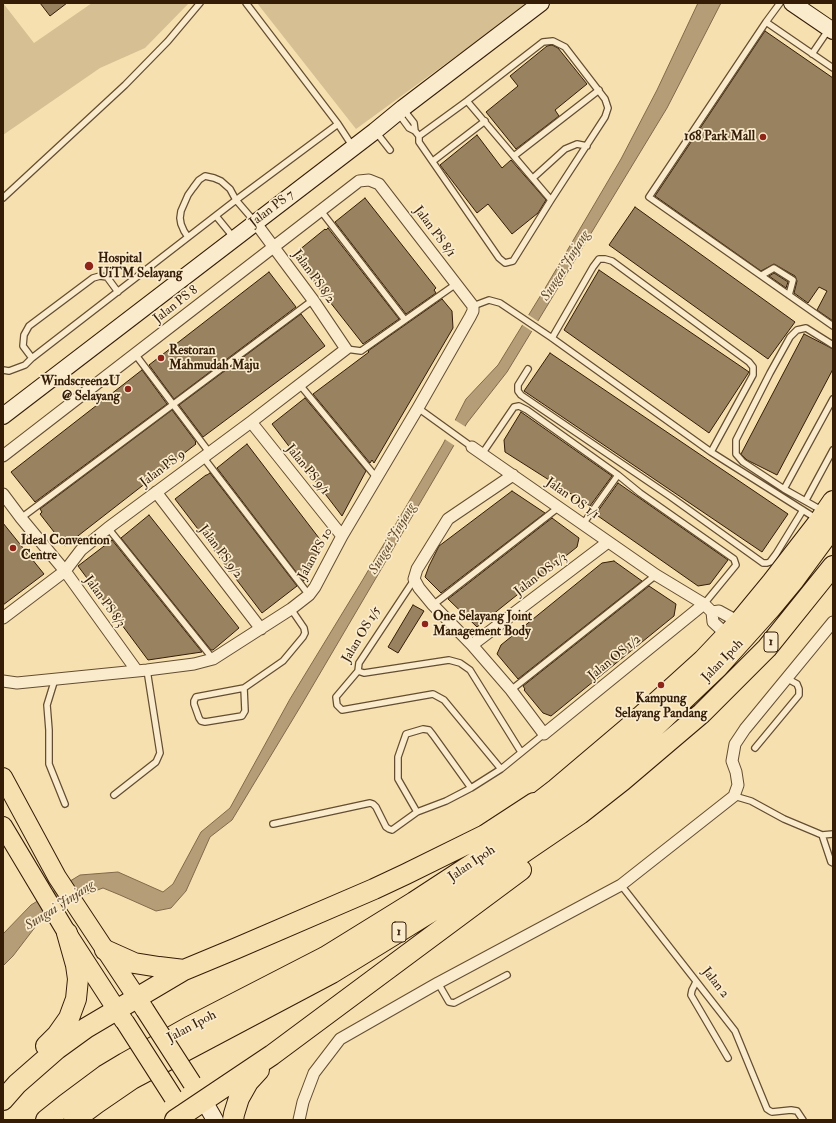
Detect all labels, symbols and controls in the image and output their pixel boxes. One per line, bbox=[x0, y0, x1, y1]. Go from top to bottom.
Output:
place label: 168 Park Mall bbox=[684, 129, 755, 145]
marker: 168 Park Mall bbox=[758, 132, 768, 142]
street label: Jalan PS 7 bbox=[247, 187, 297, 231]
street label: Jalan PS 8/1 bbox=[410, 203, 458, 261]
water label: Sungai Jinjang bbox=[538, 228, 594, 304]
street label: Jalan PS 8/2 bbox=[288, 247, 338, 307]
place label: Hospital UiTM Selayang bbox=[98, 251, 182, 282]
marker: Hospital UiTM Selayang bbox=[83, 260, 95, 272]
street label: Jalan PS 8 bbox=[151, 283, 201, 327]
place label: Restoran Mahmudah Maju bbox=[169, 343, 259, 374]
marker: Restoran Mahmudah Maju bbox=[156, 353, 166, 363]
place label: Windscreen2U @ Selayang bbox=[41, 374, 120, 405]
marker: Windscreen2U @ Selayang bbox=[123, 384, 133, 394]
street label: Jalan PS 9/1 bbox=[282, 442, 332, 498]
street label: Jalan PS 9 bbox=[137, 447, 189, 491]
street label: Jalan OS 1/1 bbox=[542, 475, 602, 523]
water label: Sungai Jinjang bbox=[366, 500, 420, 578]
street label: Jalan PS 9/2 bbox=[195, 522, 245, 582]
street label: Jalan PS 10 bbox=[295, 525, 337, 583]
place label: Ideal Convention Centre bbox=[21, 533, 110, 564]
marker: Ideal Convention Centre bbox=[8, 543, 18, 553]
street label: Jalan OS 1/3 bbox=[512, 550, 570, 600]
street label: Jalan PS 8/3 bbox=[80, 573, 128, 631]
street label: Jalan OS 1/5 bbox=[339, 604, 385, 666]
place label: One Selayang Joint Management Body bbox=[433, 609, 532, 640]
marker: One Selayang Joint Management Body bbox=[420, 619, 430, 629]
street label: Jalan OS 1/2 bbox=[585, 632, 645, 684]
road number: 1 bbox=[764, 632, 778, 652]
street label: Jalan Ipoh bbox=[699, 636, 747, 686]
marker: Kampung Selayang Pandang bbox=[656, 680, 666, 690]
place label: Kampung Selayang Pandang bbox=[615, 691, 707, 722]
street label: Jalan Ipoh bbox=[446, 843, 498, 885]
water label: Sungai Jinjang bbox=[22, 877, 98, 935]
road number: 1 bbox=[392, 922, 406, 942]
street label: Jalan 2 bbox=[698, 964, 732, 1002]
street label: Jalan Ipoh bbox=[165, 1008, 219, 1046]

